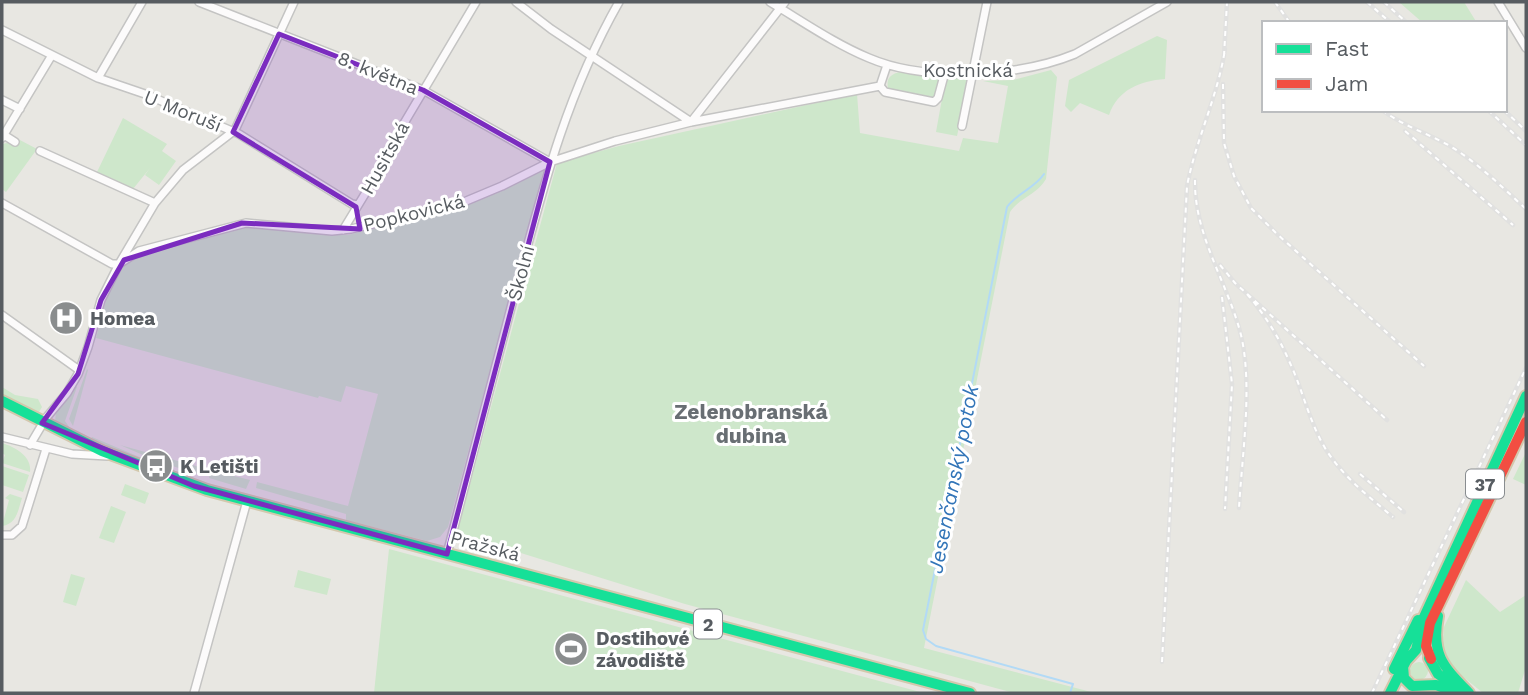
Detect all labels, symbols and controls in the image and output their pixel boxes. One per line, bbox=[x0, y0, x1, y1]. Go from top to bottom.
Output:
legend bbox=[1262, 21, 1507, 112]
text: Fast bbox=[1325, 36, 1369, 61]
street label: 8. května bbox=[334, 46, 422, 100]
street label: Kostnická bbox=[923, 59, 1013, 82]
text: Jam bbox=[1325, 71, 1368, 96]
street label: U Moruší bbox=[141, 85, 225, 137]
street label: Husitská bbox=[356, 117, 415, 199]
street label: Popkovická bbox=[361, 189, 467, 237]
street label: Školní bbox=[503, 243, 539, 303]
hospital icon: Homea bbox=[47, 299, 85, 337]
place label: Homea bbox=[90, 307, 155, 330]
water label: Jesenčanský potok bbox=[922, 382, 984, 576]
district label: Zelenobranská dubina bbox=[674, 399, 829, 448]
bus stop icon: K Letišti bbox=[137, 447, 175, 485]
place label: K Letišti bbox=[180, 455, 259, 478]
road number: 37 bbox=[1466, 470, 1504, 498]
street label: Pražská bbox=[448, 526, 523, 566]
road number: 2 bbox=[694, 610, 722, 638]
place label: Dostihové závodiště bbox=[596, 627, 689, 672]
sports icon: Dostihové závodiště bbox=[552, 630, 590, 668]

